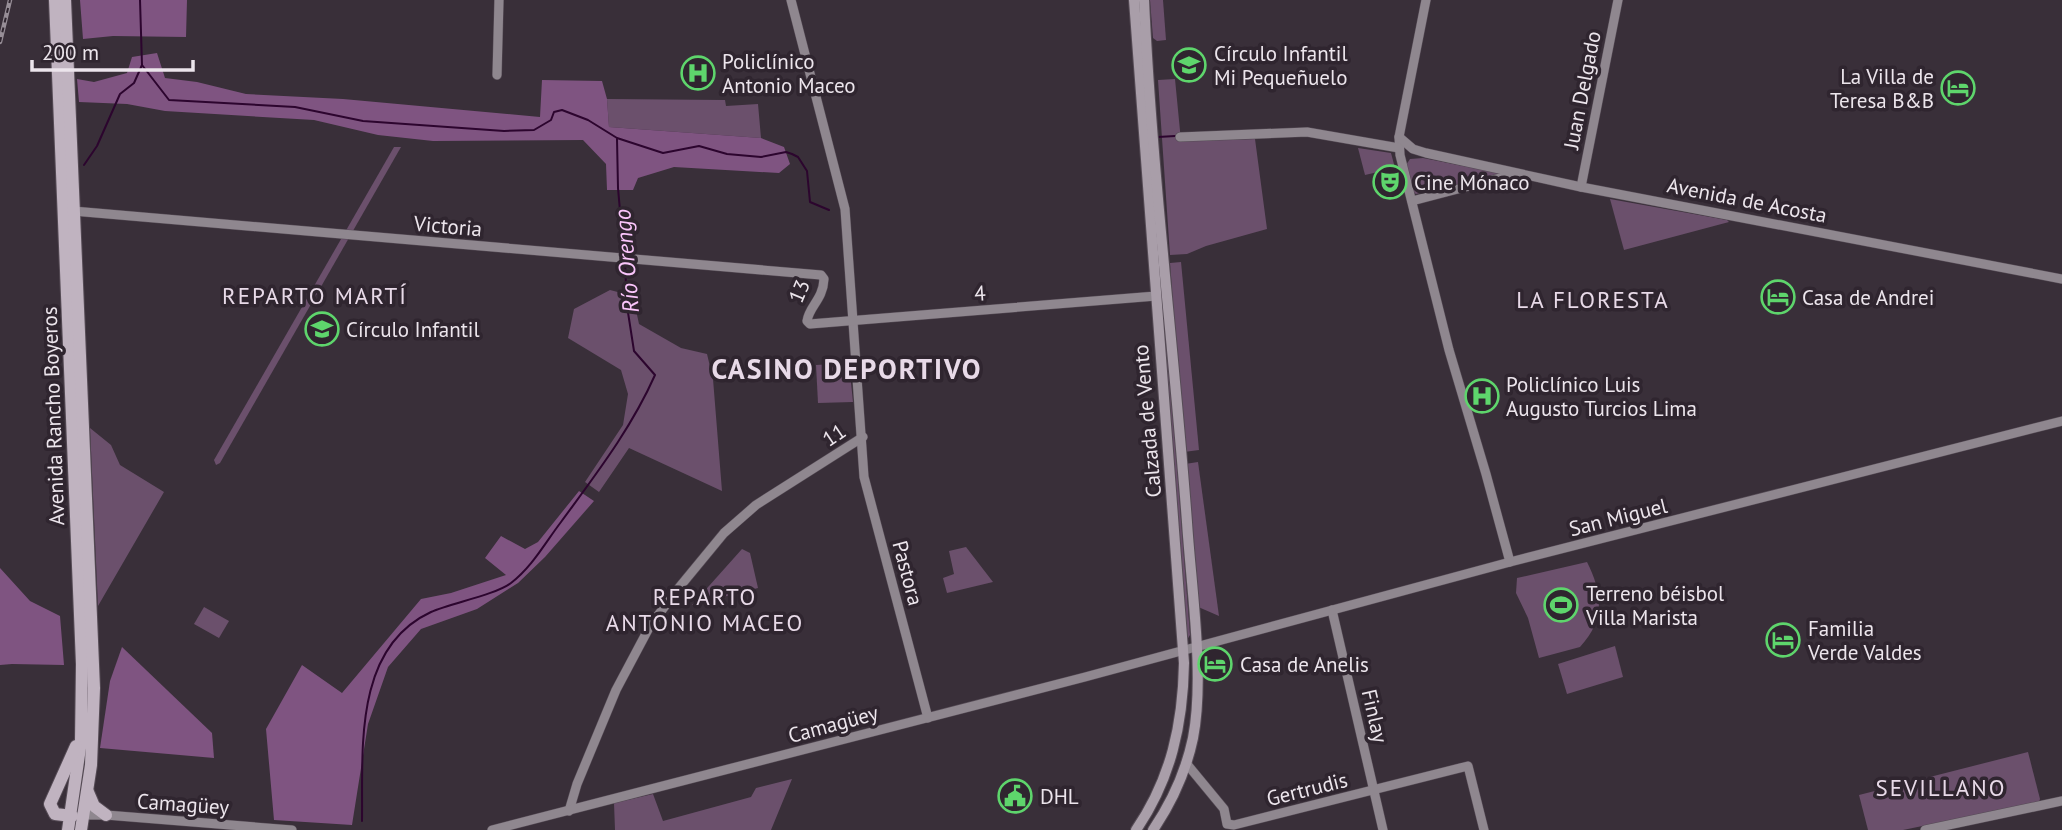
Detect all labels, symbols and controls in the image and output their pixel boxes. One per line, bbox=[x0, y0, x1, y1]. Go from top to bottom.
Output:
scale bar bbox=[32, 28, 192, 72]
street label: Juan Delgado bbox=[1557, 29, 1607, 152]
text: 200 m bbox=[42, 39, 99, 66]
place label: Círculo Infantil Mi Pequeñuelo bbox=[1214, 40, 1348, 91]
school or university icon: Círculo Infantil Mi Pequeñuelo bbox=[1170, 46, 1208, 84]
place label: Policlínico Antonio Maceo bbox=[722, 48, 856, 99]
hospital icon: Policlínico Antonio Maceo bbox=[679, 54, 717, 92]
place label: La Villa de Teresa B&B bbox=[1830, 63, 1934, 114]
hotel icon: La Villa de Teresa B&B bbox=[1939, 69, 1977, 107]
theatre icon: Cine Mónaco bbox=[1371, 163, 1409, 201]
place label: Cine Mónaco bbox=[1414, 169, 1529, 196]
street label: Avenida de Acosta bbox=[1665, 171, 1829, 229]
water label: Río Orengo bbox=[607, 208, 645, 314]
street label: Victoria bbox=[412, 209, 483, 242]
street label: 13 bbox=[782, 275, 816, 307]
hotel icon: Casa de Andrei bbox=[1759, 278, 1797, 316]
street label: 4 bbox=[973, 279, 987, 307]
district label: REPARTO MARTÍ bbox=[222, 281, 408, 310]
place label: Casa de Andrei bbox=[1802, 284, 1934, 311]
district label: LA FLORESTA bbox=[1516, 285, 1670, 314]
street label: Avenida Rancho Boyeros bbox=[36, 306, 70, 526]
school or university icon: Círculo Infantil bbox=[303, 310, 341, 348]
place label: Círculo Infantil bbox=[346, 316, 480, 343]
street label: Calzada de Vento bbox=[1127, 343, 1167, 499]
district label: CASINO DEPORTIVO bbox=[711, 350, 983, 387]
place label: Policlínico Luis Augusto Turcios Lima bbox=[1506, 371, 1697, 422]
hospital icon: Policlínico Luis Augusto Turcios Lima bbox=[1463, 377, 1501, 415]
street label: 11 bbox=[817, 417, 851, 453]
street label: San Miguel bbox=[1566, 492, 1670, 542]
street label: Pastora bbox=[886, 538, 930, 608]
place label: Terreno béisbol Villa Marista bbox=[1585, 580, 1724, 631]
district label: REPARTO ANTONIO MACEO bbox=[606, 582, 804, 637]
sports icon: Terreno béisbol Villa Marista bbox=[1542, 586, 1580, 624]
place label: Familia Verde Valdes bbox=[1807, 615, 1922, 666]
hotel icon: Familia Verde Valdes bbox=[1764, 621, 1802, 659]
hotel icon: Casa de Anelis bbox=[1196, 645, 1234, 683]
place label: Casa de Anelis bbox=[1240, 651, 1369, 678]
street label: Finlay bbox=[1356, 687, 1394, 746]
street label: Camagüey bbox=[785, 699, 881, 749]
street label: Gertrudis bbox=[1264, 766, 1350, 812]
district label: SEVILLANO bbox=[1876, 773, 2006, 802]
public building icon: DHL bbox=[996, 777, 1034, 815]
place label: DHL bbox=[1040, 783, 1079, 810]
street label: Camagüey bbox=[136, 787, 230, 821]

